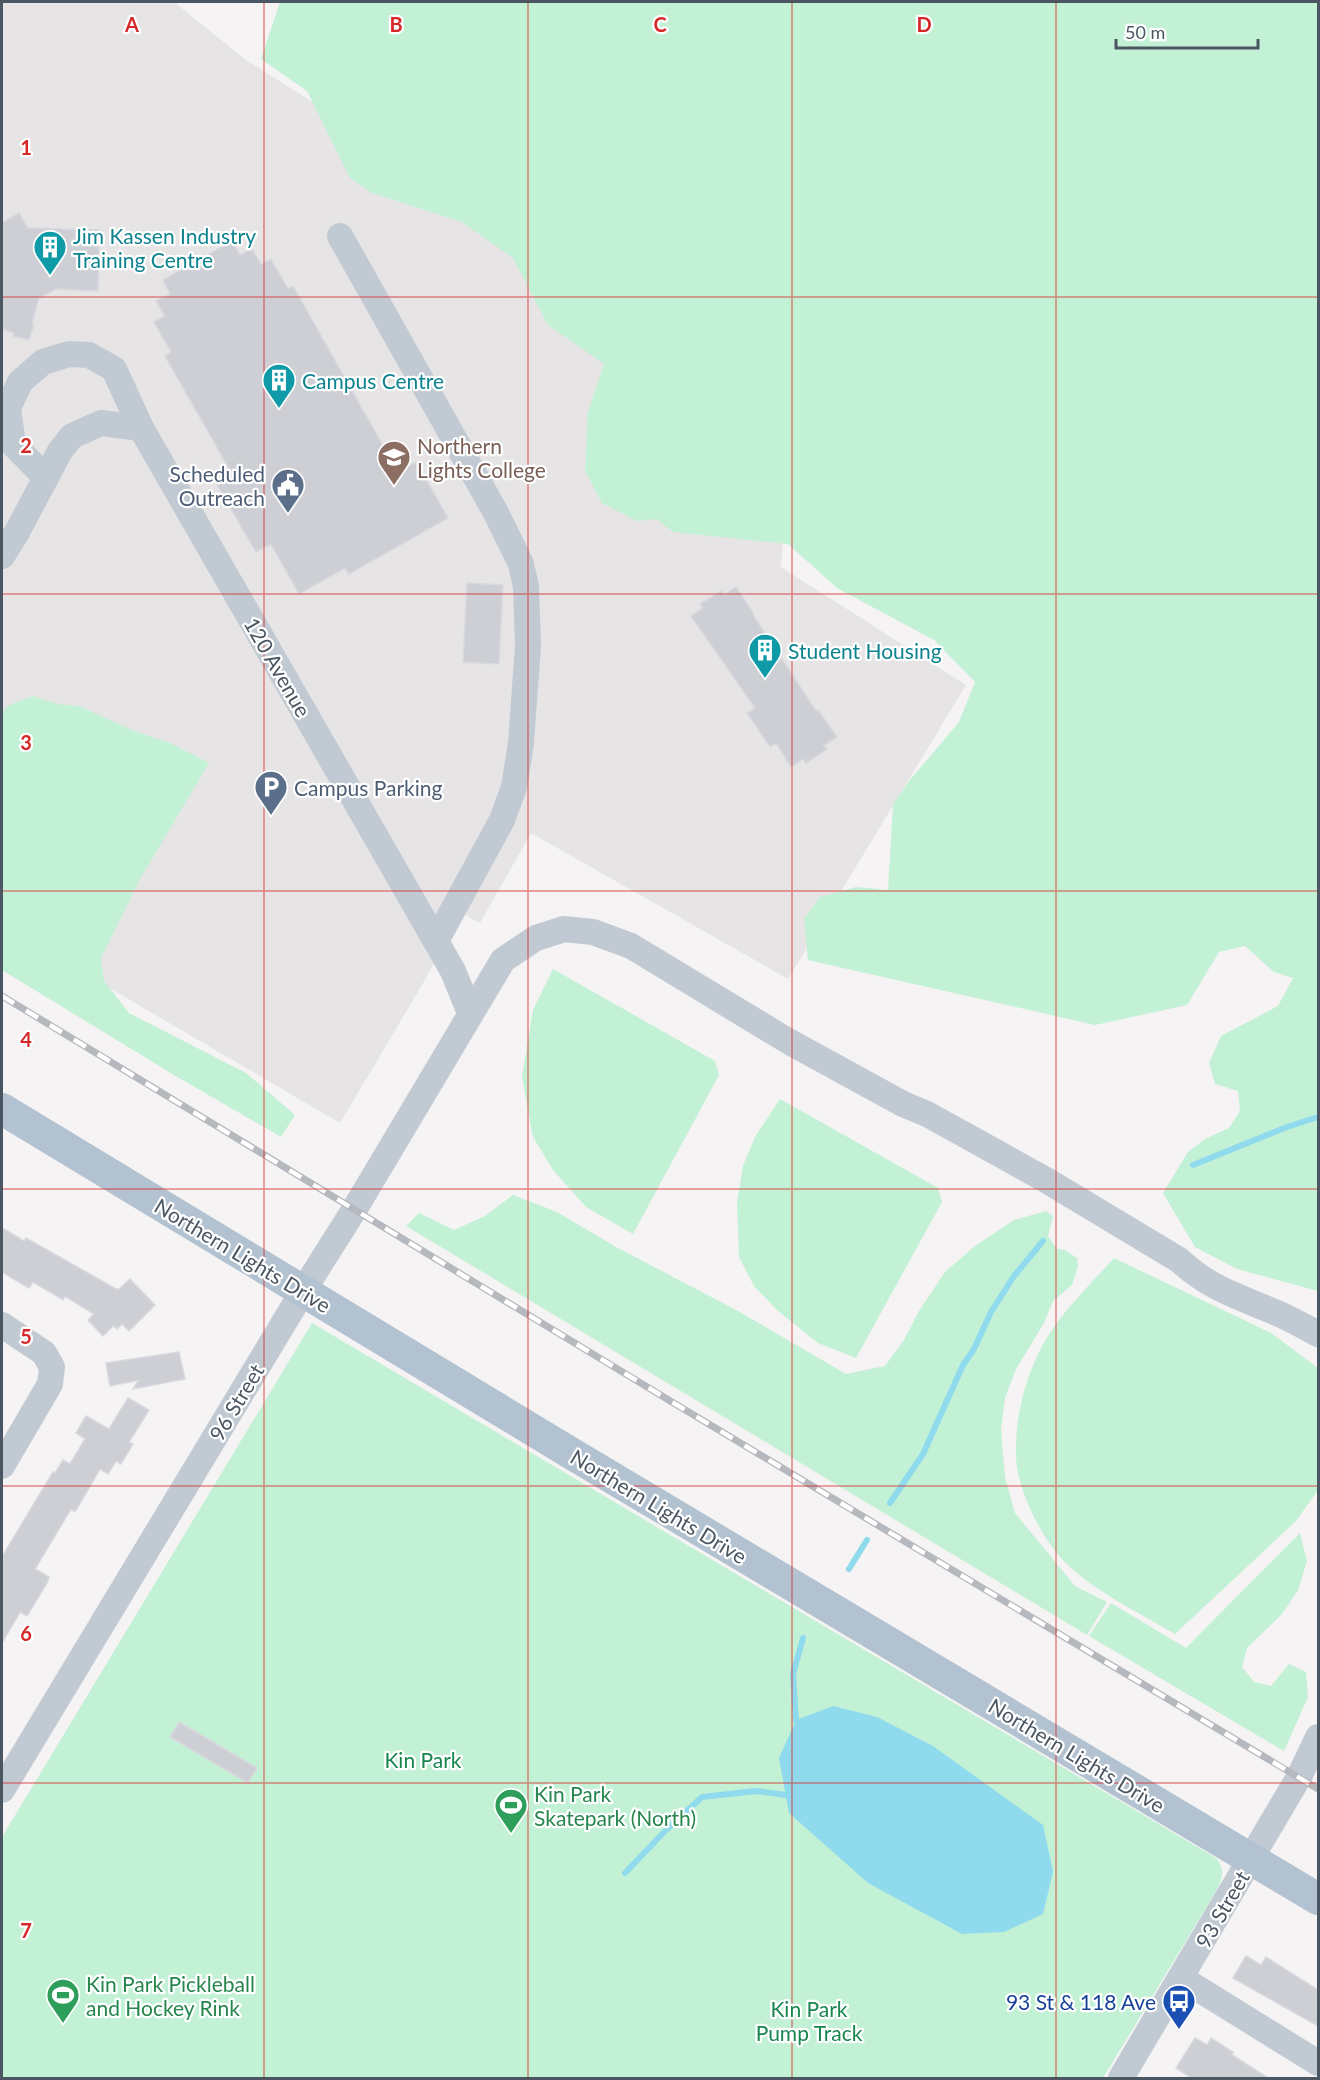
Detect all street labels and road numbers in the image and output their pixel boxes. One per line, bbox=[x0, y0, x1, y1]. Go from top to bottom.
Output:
street label: 120 Avenue bbox=[239, 613, 317, 721]
street label: Northern Lights Drive bbox=[151, 1193, 335, 1317]
street label: 96 Street bbox=[203, 1359, 269, 1445]
street label: Northern Lights Drive bbox=[567, 1444, 751, 1568]
street label: Northern Lights Drive bbox=[985, 1693, 1169, 1817]
street label: 93 Street bbox=[1190, 1866, 1254, 1952]

